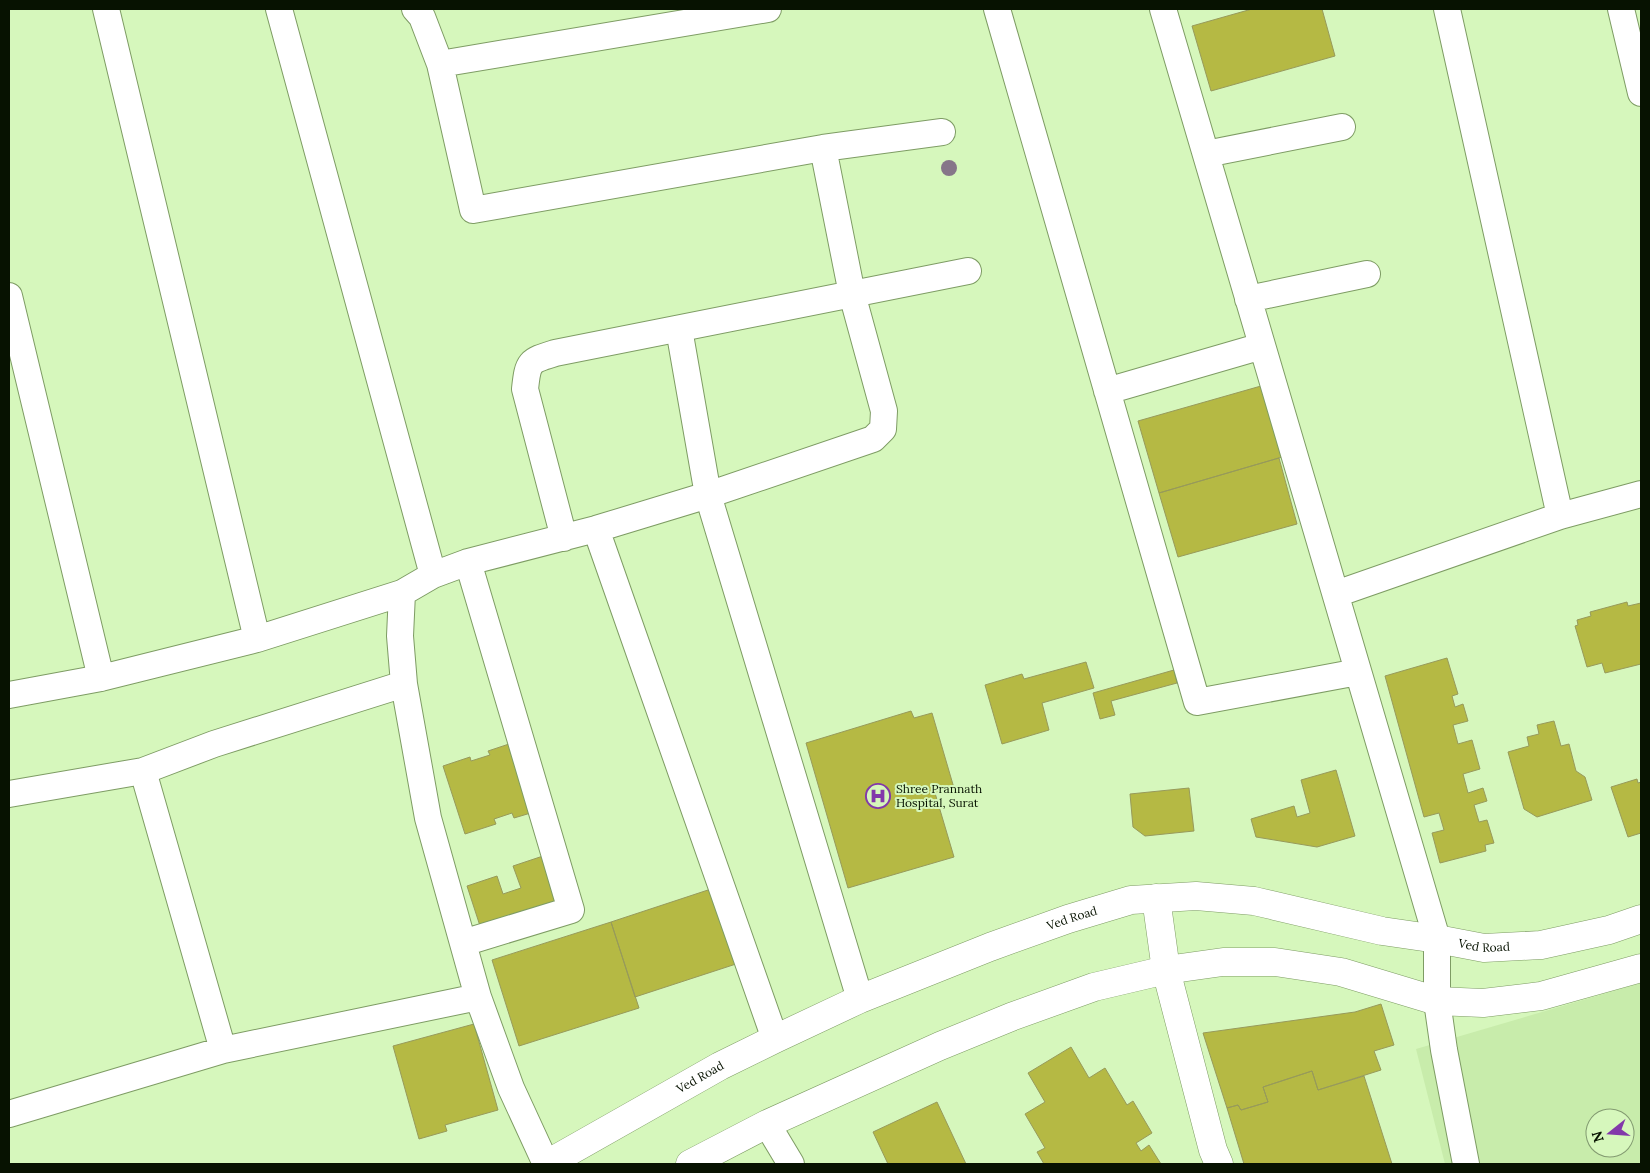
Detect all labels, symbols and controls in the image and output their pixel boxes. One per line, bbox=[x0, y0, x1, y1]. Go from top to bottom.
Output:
place label: Shree Prannath Hospital, Surat bbox=[896, 781, 982, 810]
hospital icon: Shree Prannath Hospital, Surat bbox=[865, 783, 891, 809]
street label: Ved Road bbox=[1044, 903, 1099, 933]
street label: Ved Road bbox=[1456, 935, 1510, 955]
street label: Ved Road bbox=[673, 1057, 726, 1097]
north arrow bbox=[1585, 1108, 1635, 1158]
text: N bbox=[1587, 1129, 1608, 1145]

